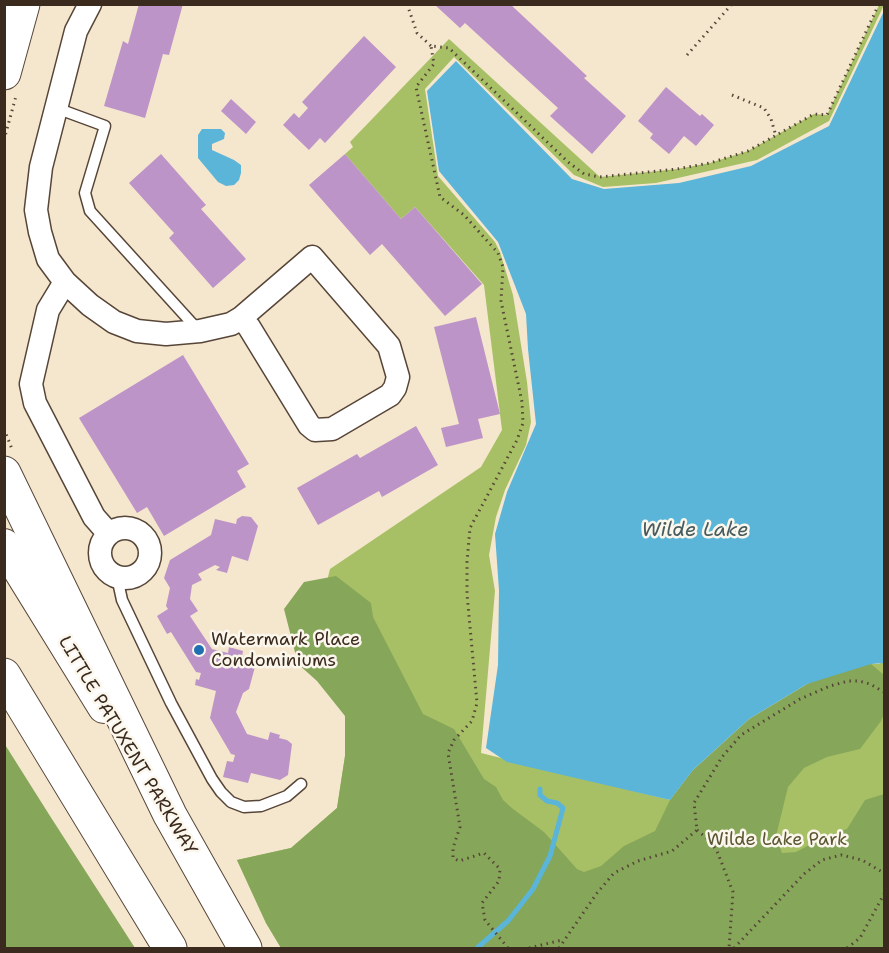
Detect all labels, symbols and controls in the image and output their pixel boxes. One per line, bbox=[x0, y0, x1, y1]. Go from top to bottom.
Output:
water label: Wilde Lake bbox=[641, 519, 749, 543]
place label: Watermark Place Condominiums bbox=[211, 629, 360, 672]
street label: LITTLE PATUXENT PARKWAY bbox=[53, 633, 201, 859]
marker: Watermark Place Condominiums bbox=[192, 643, 206, 657]
park label: Wilde Lake Park bbox=[707, 829, 847, 851]

